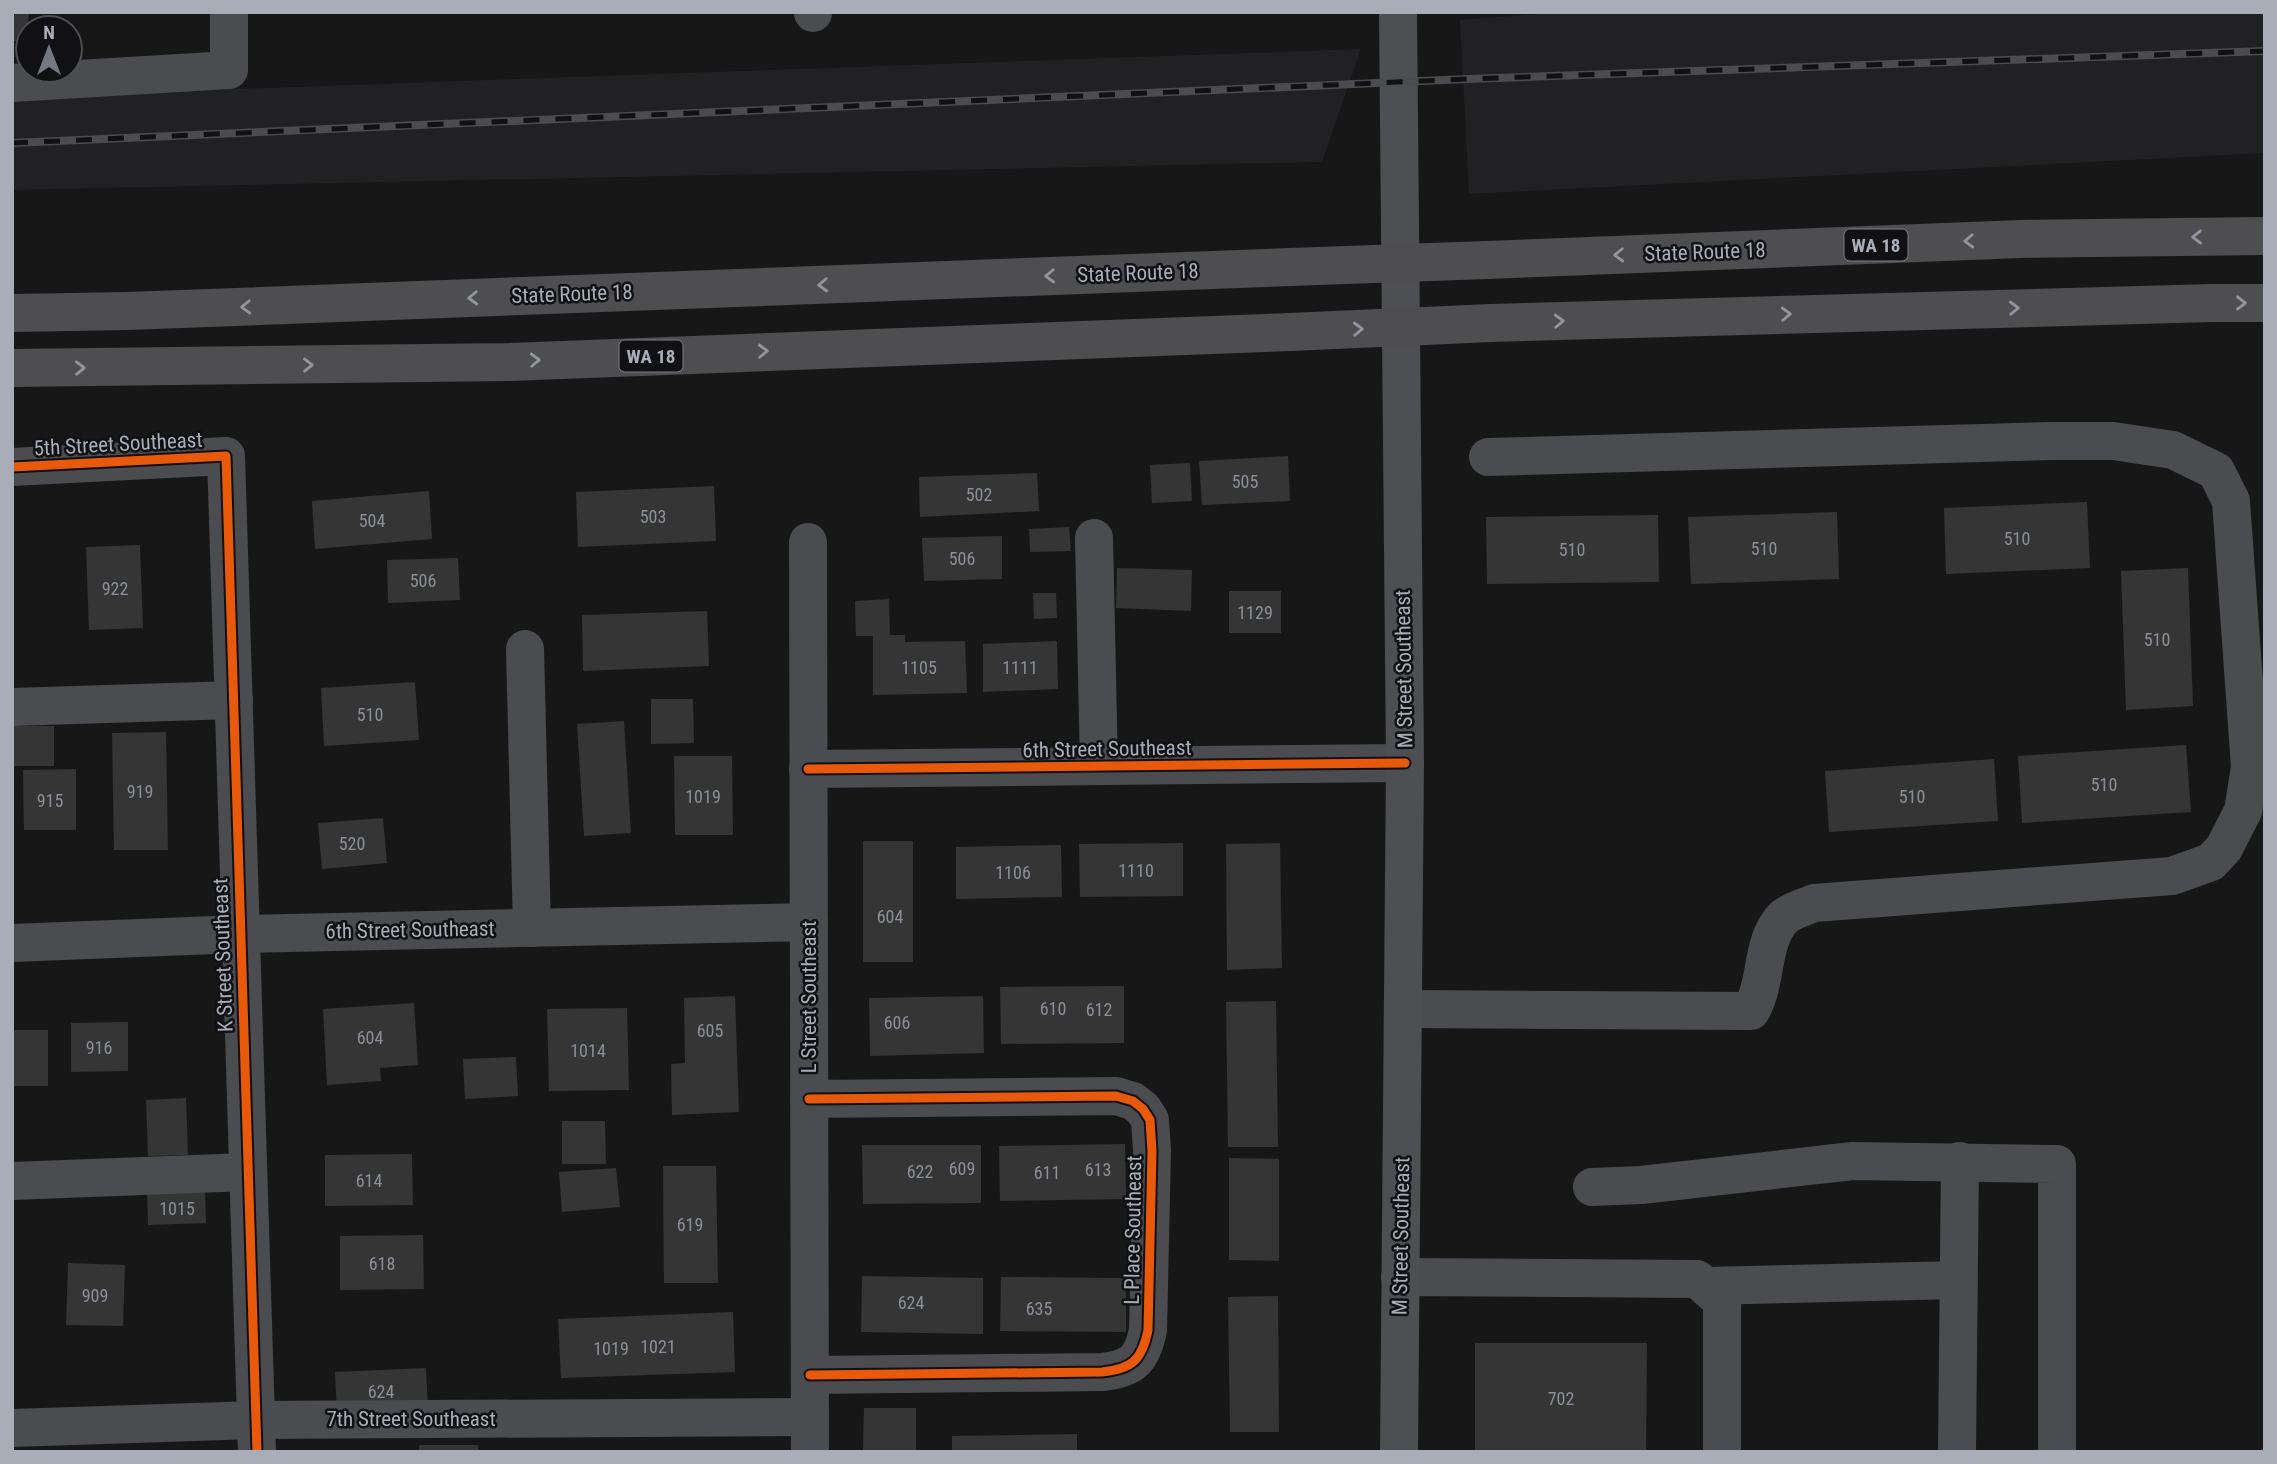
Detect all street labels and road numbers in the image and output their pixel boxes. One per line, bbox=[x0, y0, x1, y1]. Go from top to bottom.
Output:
road number: WA 18 bbox=[1844, 230, 1908, 260]
street label: State Route 18 bbox=[1644, 238, 1766, 266]
street label: State Route 18 bbox=[1077, 259, 1199, 287]
street label: State Route 18 bbox=[511, 280, 633, 308]
road number: WA 18 bbox=[620, 340, 682, 372]
street label: 5th Street Southeast bbox=[33, 428, 203, 460]
street label: M Street Southeast bbox=[1391, 590, 1417, 748]
street label: 6th Street Southeast bbox=[1022, 736, 1192, 762]
street label: K Street Southeast bbox=[208, 878, 238, 1032]
street label: 6th Street Southeast bbox=[325, 917, 495, 943]
street label: L Street Southeast bbox=[797, 921, 821, 1073]
street label: L Place Southeast bbox=[1120, 1155, 1146, 1305]
street label: M Street Southeast bbox=[1388, 1157, 1414, 1315]
street label: 7th Street Southeast bbox=[326, 1407, 496, 1431]

